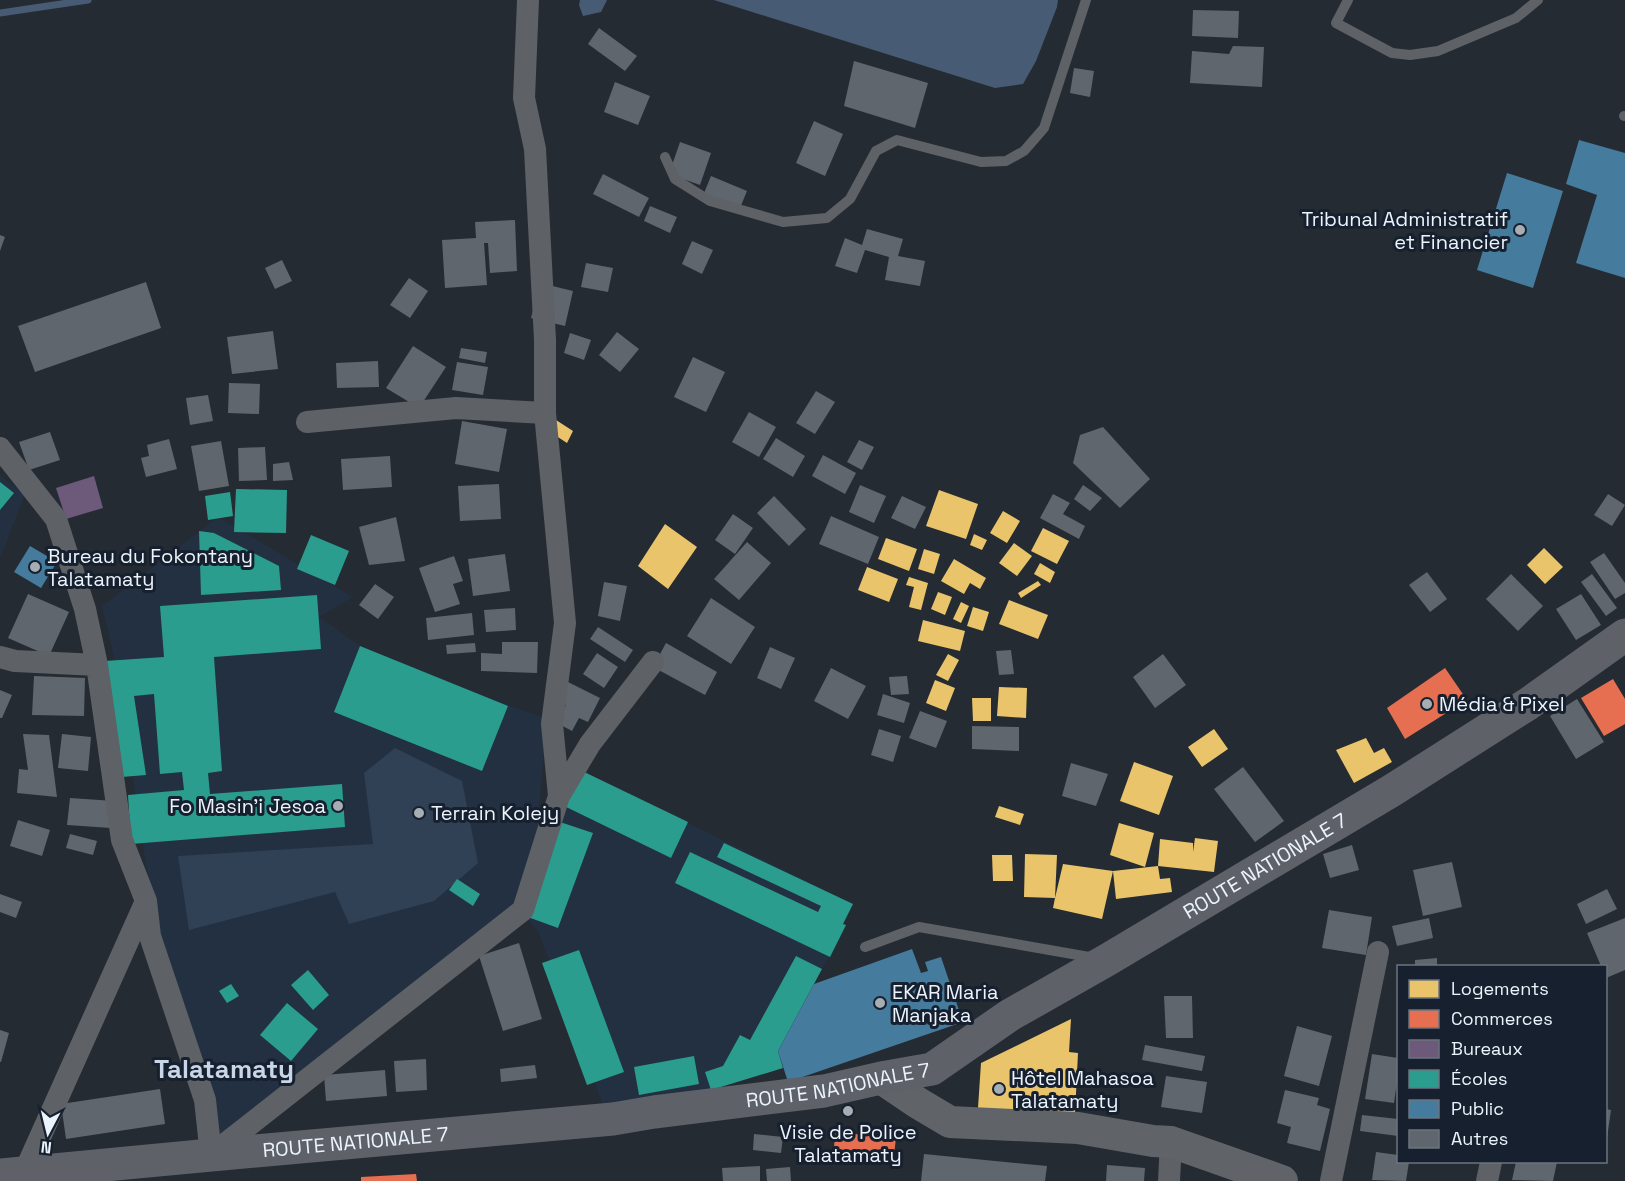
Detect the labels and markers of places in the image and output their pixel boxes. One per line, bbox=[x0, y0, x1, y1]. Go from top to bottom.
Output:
place label: Tribunal Administratif et Financier bbox=[1301, 206, 1508, 255]
marker: Tribunal Administratif et Financier bbox=[1513, 223, 1527, 237]
place label: Bureau du Fokontany Talatamaty bbox=[47, 543, 253, 592]
marker: Bureau du Fokontany Talatamaty bbox=[28, 560, 42, 574]
place label: Média & Pixel bbox=[1439, 691, 1565, 717]
marker: Média & Pixel bbox=[1420, 697, 1434, 711]
place label: Fo Masin'i Jesoa bbox=[169, 793, 326, 819]
marker: Fo Masin'i Jesoa bbox=[331, 799, 345, 813]
place label: Terrain Kolejy bbox=[431, 800, 559, 826]
marker: Terrain Kolejy bbox=[412, 806, 426, 820]
place label: EKAR Maria Manjaka bbox=[892, 979, 999, 1028]
marker: EKAR Maria Manjaka bbox=[873, 996, 887, 1010]
place label: Hôtel Mahasoa Talatamaty bbox=[1011, 1065, 1154, 1114]
marker: Hôtel Mahasoa Talatamaty bbox=[992, 1082, 1006, 1096]
marker: Visie de Police Talatamaty bbox=[841, 1104, 855, 1118]
place label: Visie de Police Talatamaty bbox=[779, 1119, 917, 1168]

